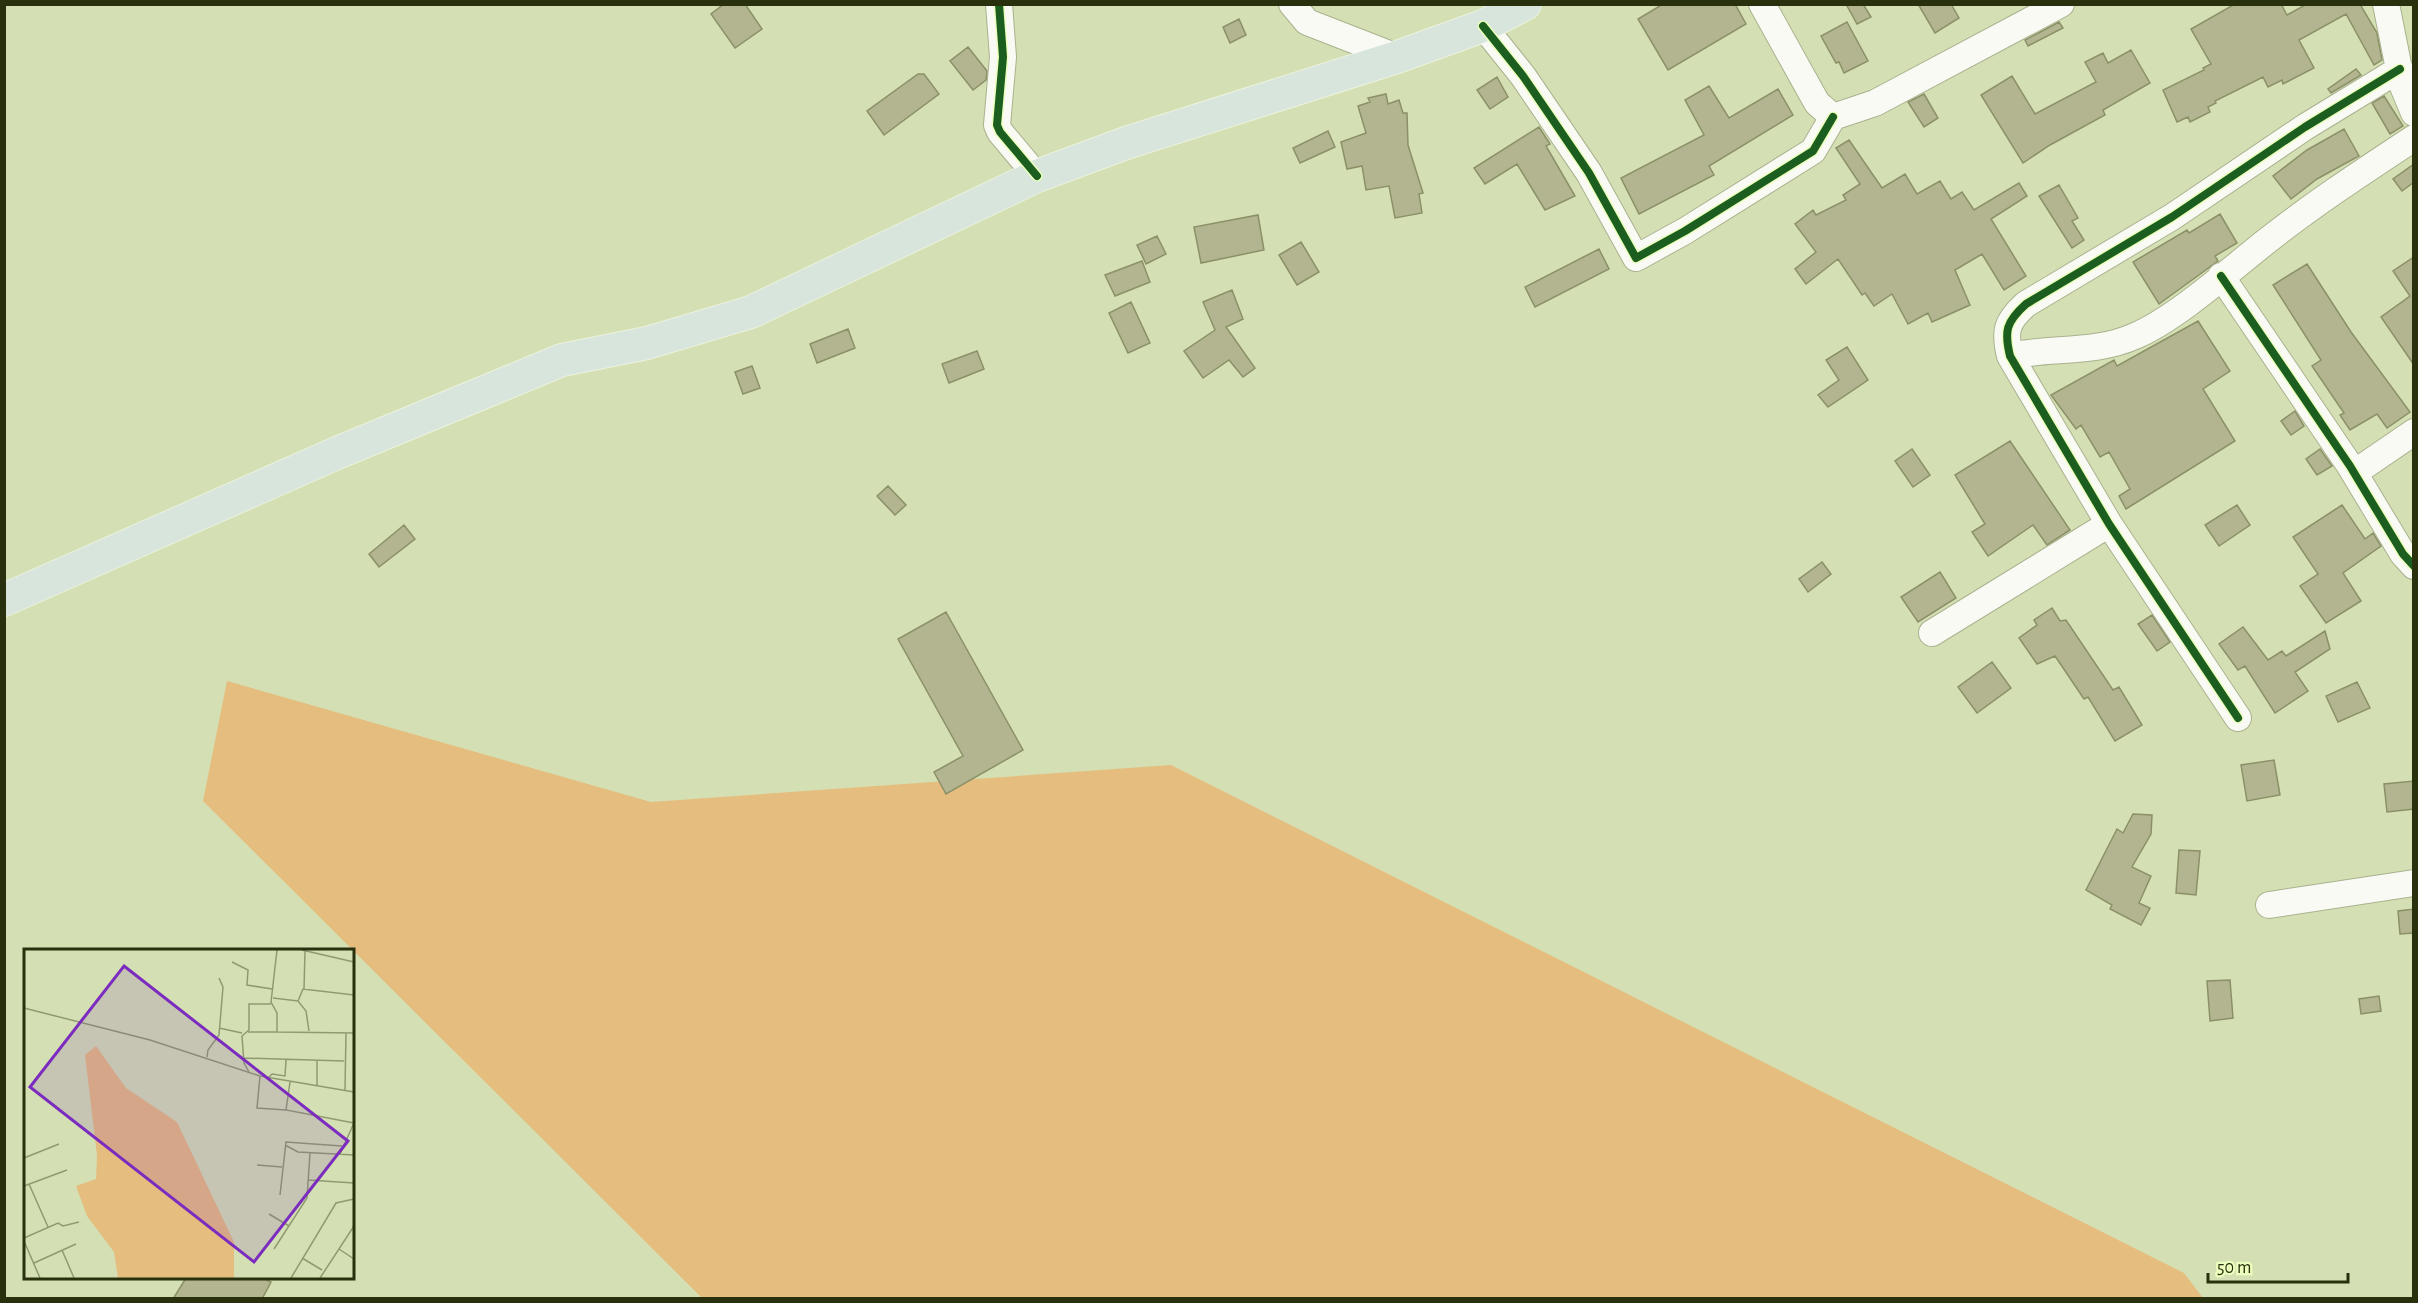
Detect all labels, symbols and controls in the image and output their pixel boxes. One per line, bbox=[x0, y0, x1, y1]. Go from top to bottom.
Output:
inset map bbox=[24, 949, 354, 1279]
scale bar bbox=[2208, 1246, 2348, 1284]
text: 50 m bbox=[2217, 1259, 2251, 1277]

